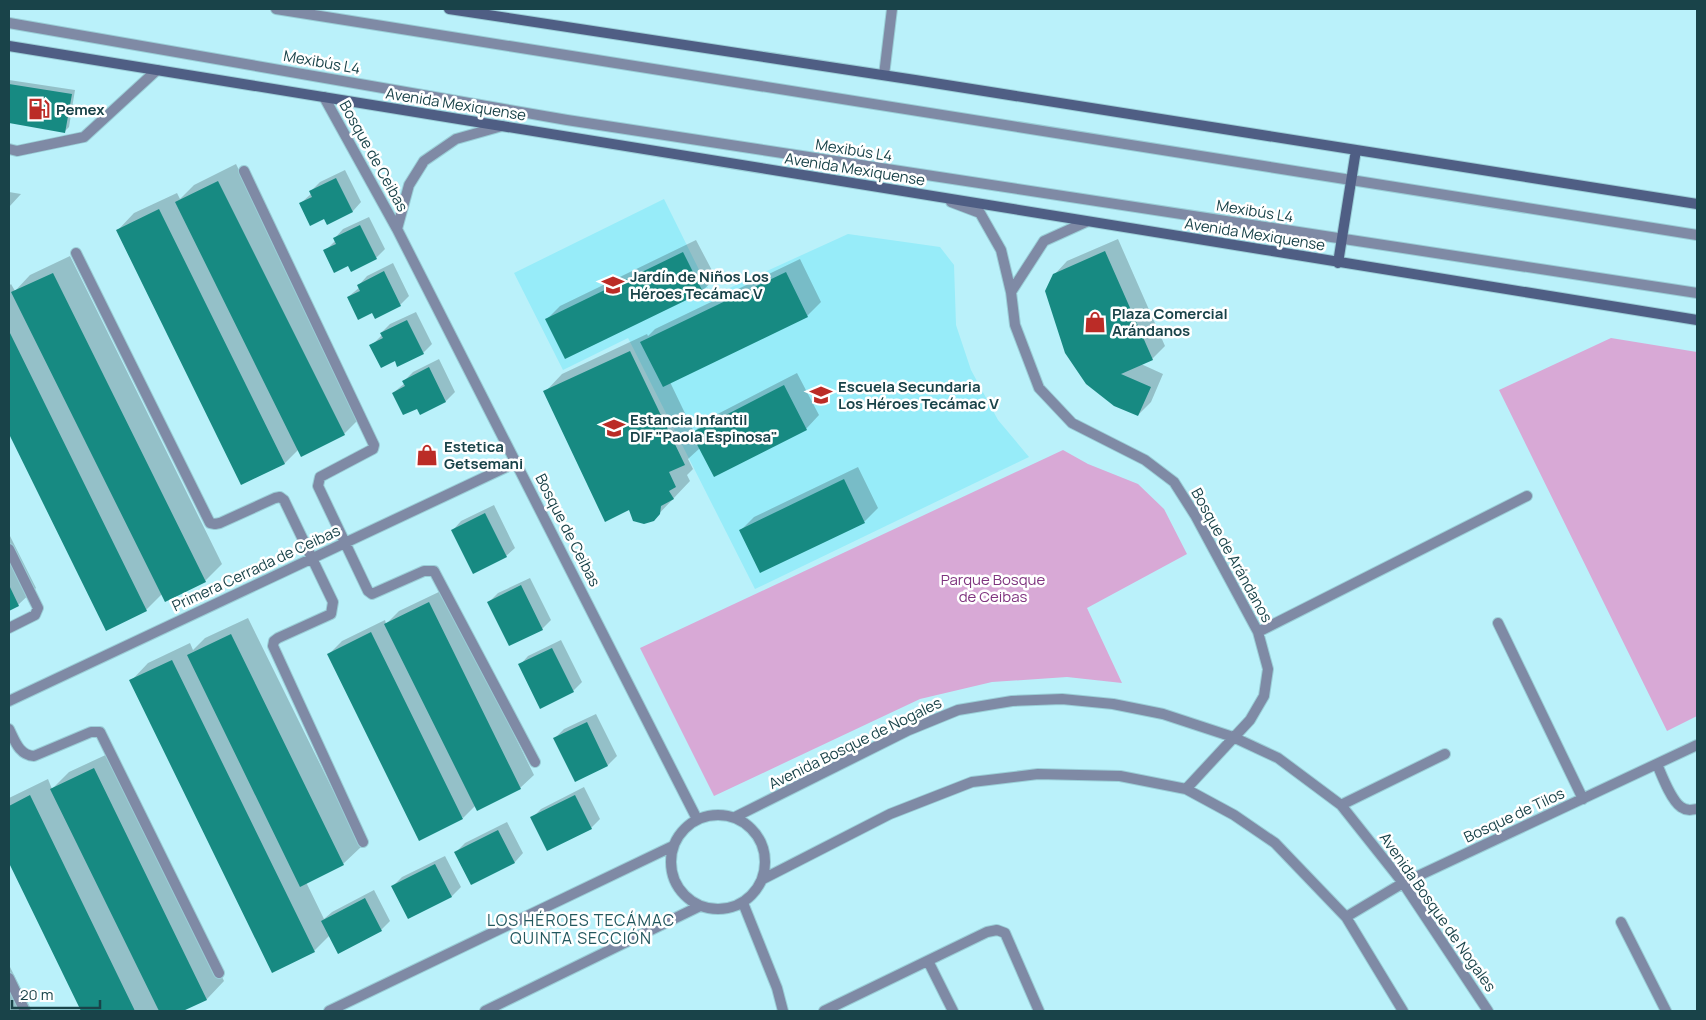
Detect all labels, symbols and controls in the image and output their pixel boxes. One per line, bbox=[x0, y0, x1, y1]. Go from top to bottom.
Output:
street label: Mexibús L4 bbox=[282, 45, 362, 79]
street label: Avenida Mexiquense bbox=[384, 83, 528, 125]
fuel station icon: Pemex bbox=[26, 96, 52, 122]
street label: Bosque de Ceibas bbox=[335, 97, 413, 215]
place label: Pemex bbox=[56, 99, 105, 120]
street label: Mexibús L4 bbox=[814, 134, 894, 166]
street label: Avenida Mexiquense bbox=[783, 148, 927, 190]
street label: Mexibús L4 bbox=[1215, 195, 1295, 227]
street label: Avenida Mexiquense bbox=[1183, 213, 1327, 255]
place label: Jardín de Niños Los Héroes Tecámac V bbox=[630, 266, 769, 304]
school or university icon: Jardín de Niños Los Héroes Tecámac V bbox=[600, 272, 626, 298]
place label: Plaza Comercial Arándanos bbox=[1112, 303, 1228, 341]
shop icon: Plaza Comercial Arándanos bbox=[1082, 309, 1108, 335]
place label: Escuela Secundaria Los Héroes Tecámac V bbox=[838, 376, 999, 414]
school or university icon: Escuela Secundaria Los Héroes Tecámac V bbox=[808, 382, 834, 408]
place label: Estancia Infantil DIF "Paola Espinosa" bbox=[630, 409, 778, 447]
school or university icon: Estancia Infantil DIF "Paola Espinosa" bbox=[601, 415, 627, 441]
place label: Estetica Getsemani bbox=[444, 436, 523, 474]
shop icon: Estetica Getsemani bbox=[414, 442, 440, 468]
street label: Bosque de Ceibas bbox=[530, 470, 606, 590]
street label: Bosque de Arándanos bbox=[1186, 484, 1278, 626]
street label: Primera Cerrada de Ceibas bbox=[169, 520, 344, 616]
park label: Parque Bosque de Ceibas bbox=[941, 569, 1045, 607]
street label: Avenida Bosque de Nogales bbox=[765, 692, 945, 794]
street label: Bosque de Tilos bbox=[1460, 782, 1568, 847]
street label: Avenida Bosque de Nogales bbox=[1375, 828, 1501, 996]
district label: LOS HÉROES TECÁMAC QUINTA SECCIÓN bbox=[487, 909, 675, 949]
scale bar bbox=[12, 978, 100, 1010]
text: 20 m bbox=[20, 984, 53, 1005]

